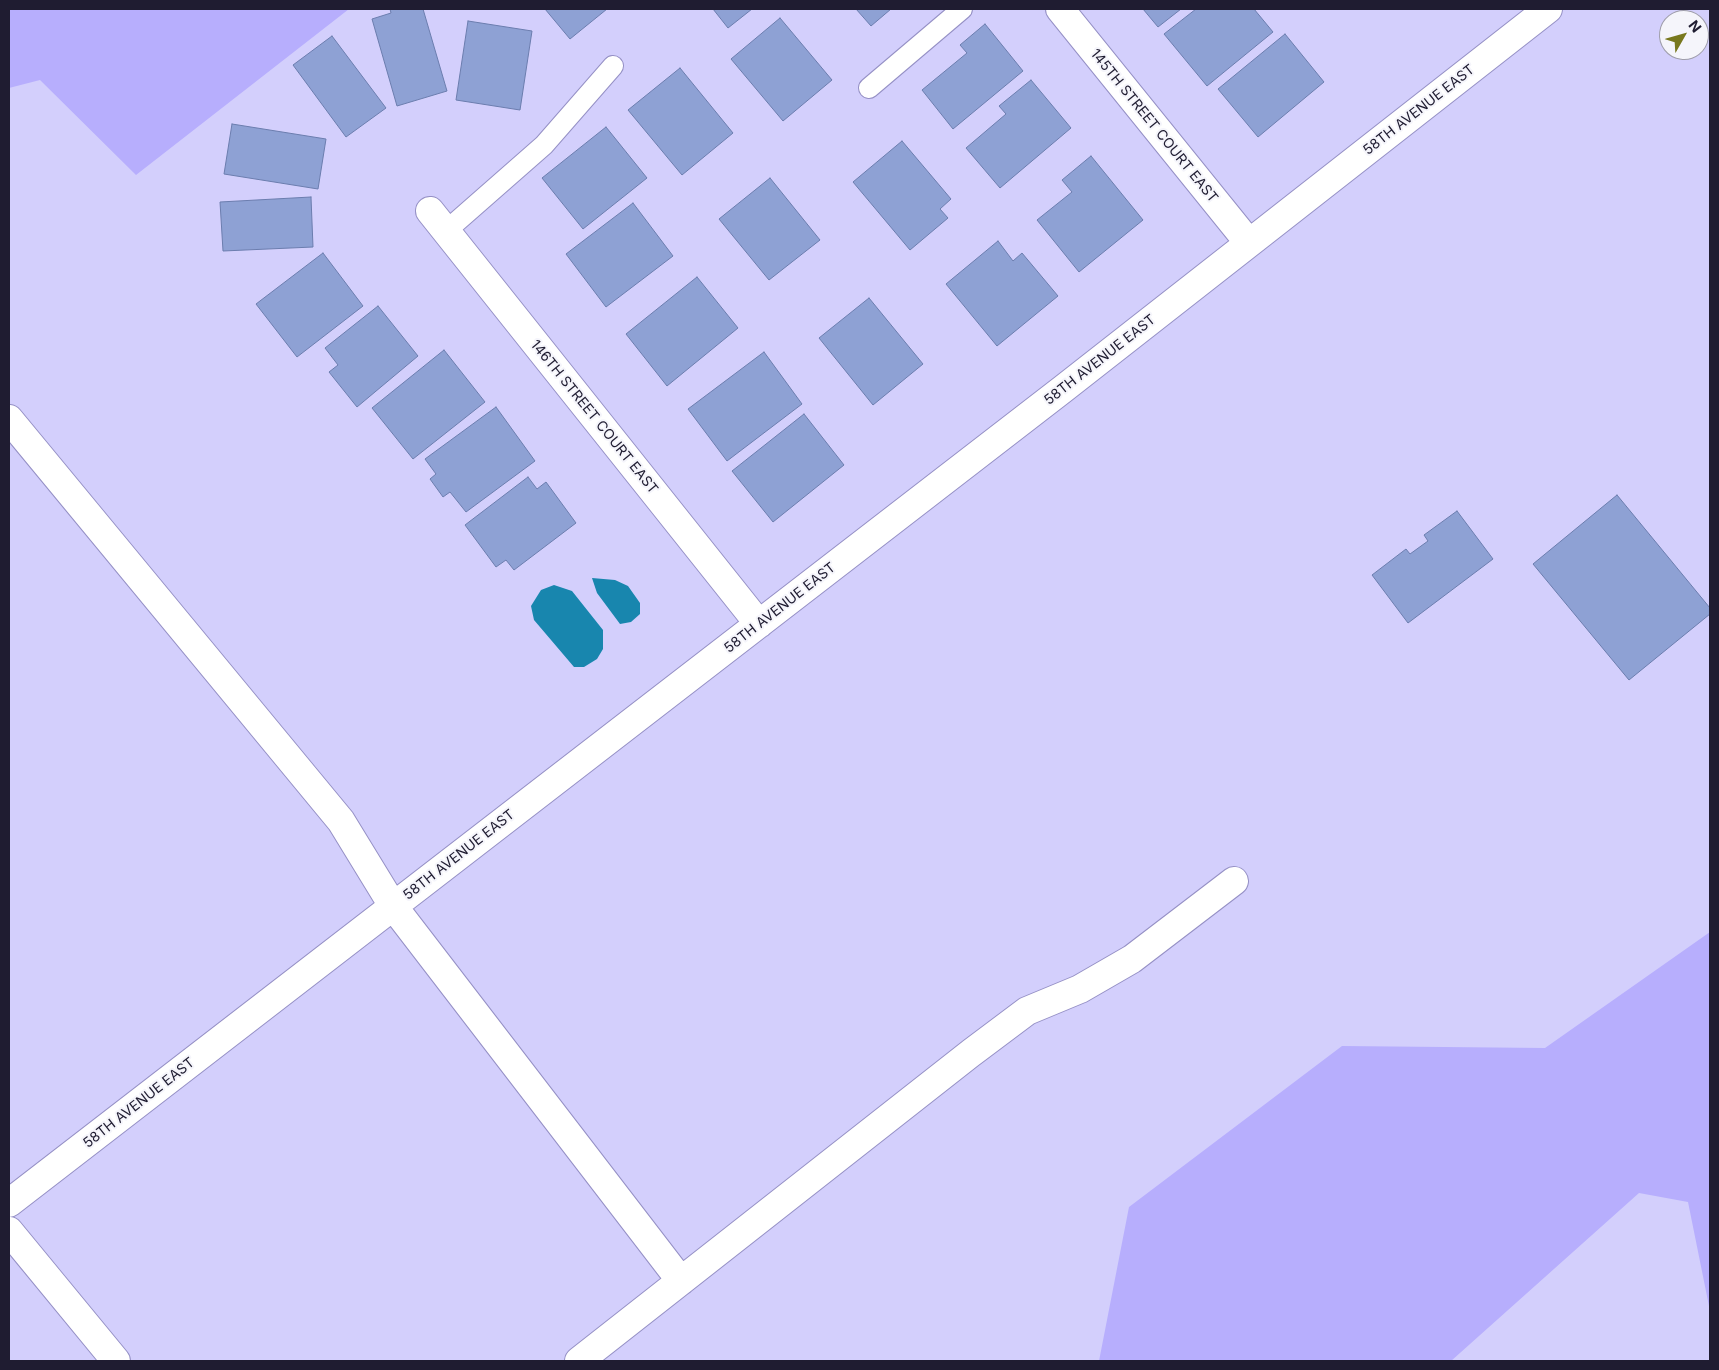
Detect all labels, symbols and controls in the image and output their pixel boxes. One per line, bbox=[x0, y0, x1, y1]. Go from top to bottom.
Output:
north arrow bbox=[1659, 10, 1709, 60]
text: N bbox=[1685, 17, 1705, 36]
street label: 145TH STREET COURT EAST bbox=[1087, 46, 1221, 206]
street label: 58TH AVENUE EAST bbox=[1360, 61, 1478, 159]
street label: 58TH AVENUE EAST bbox=[1041, 311, 1159, 409]
street label: 146TH STREET COURT EAST bbox=[527, 337, 661, 497]
street label: 58TH AVENUE EAST bbox=[721, 559, 839, 657]
street label: 58TH AVENUE EAST bbox=[400, 806, 518, 904]
street label: 58TH AVENUE EAST bbox=[80, 1054, 198, 1152]

